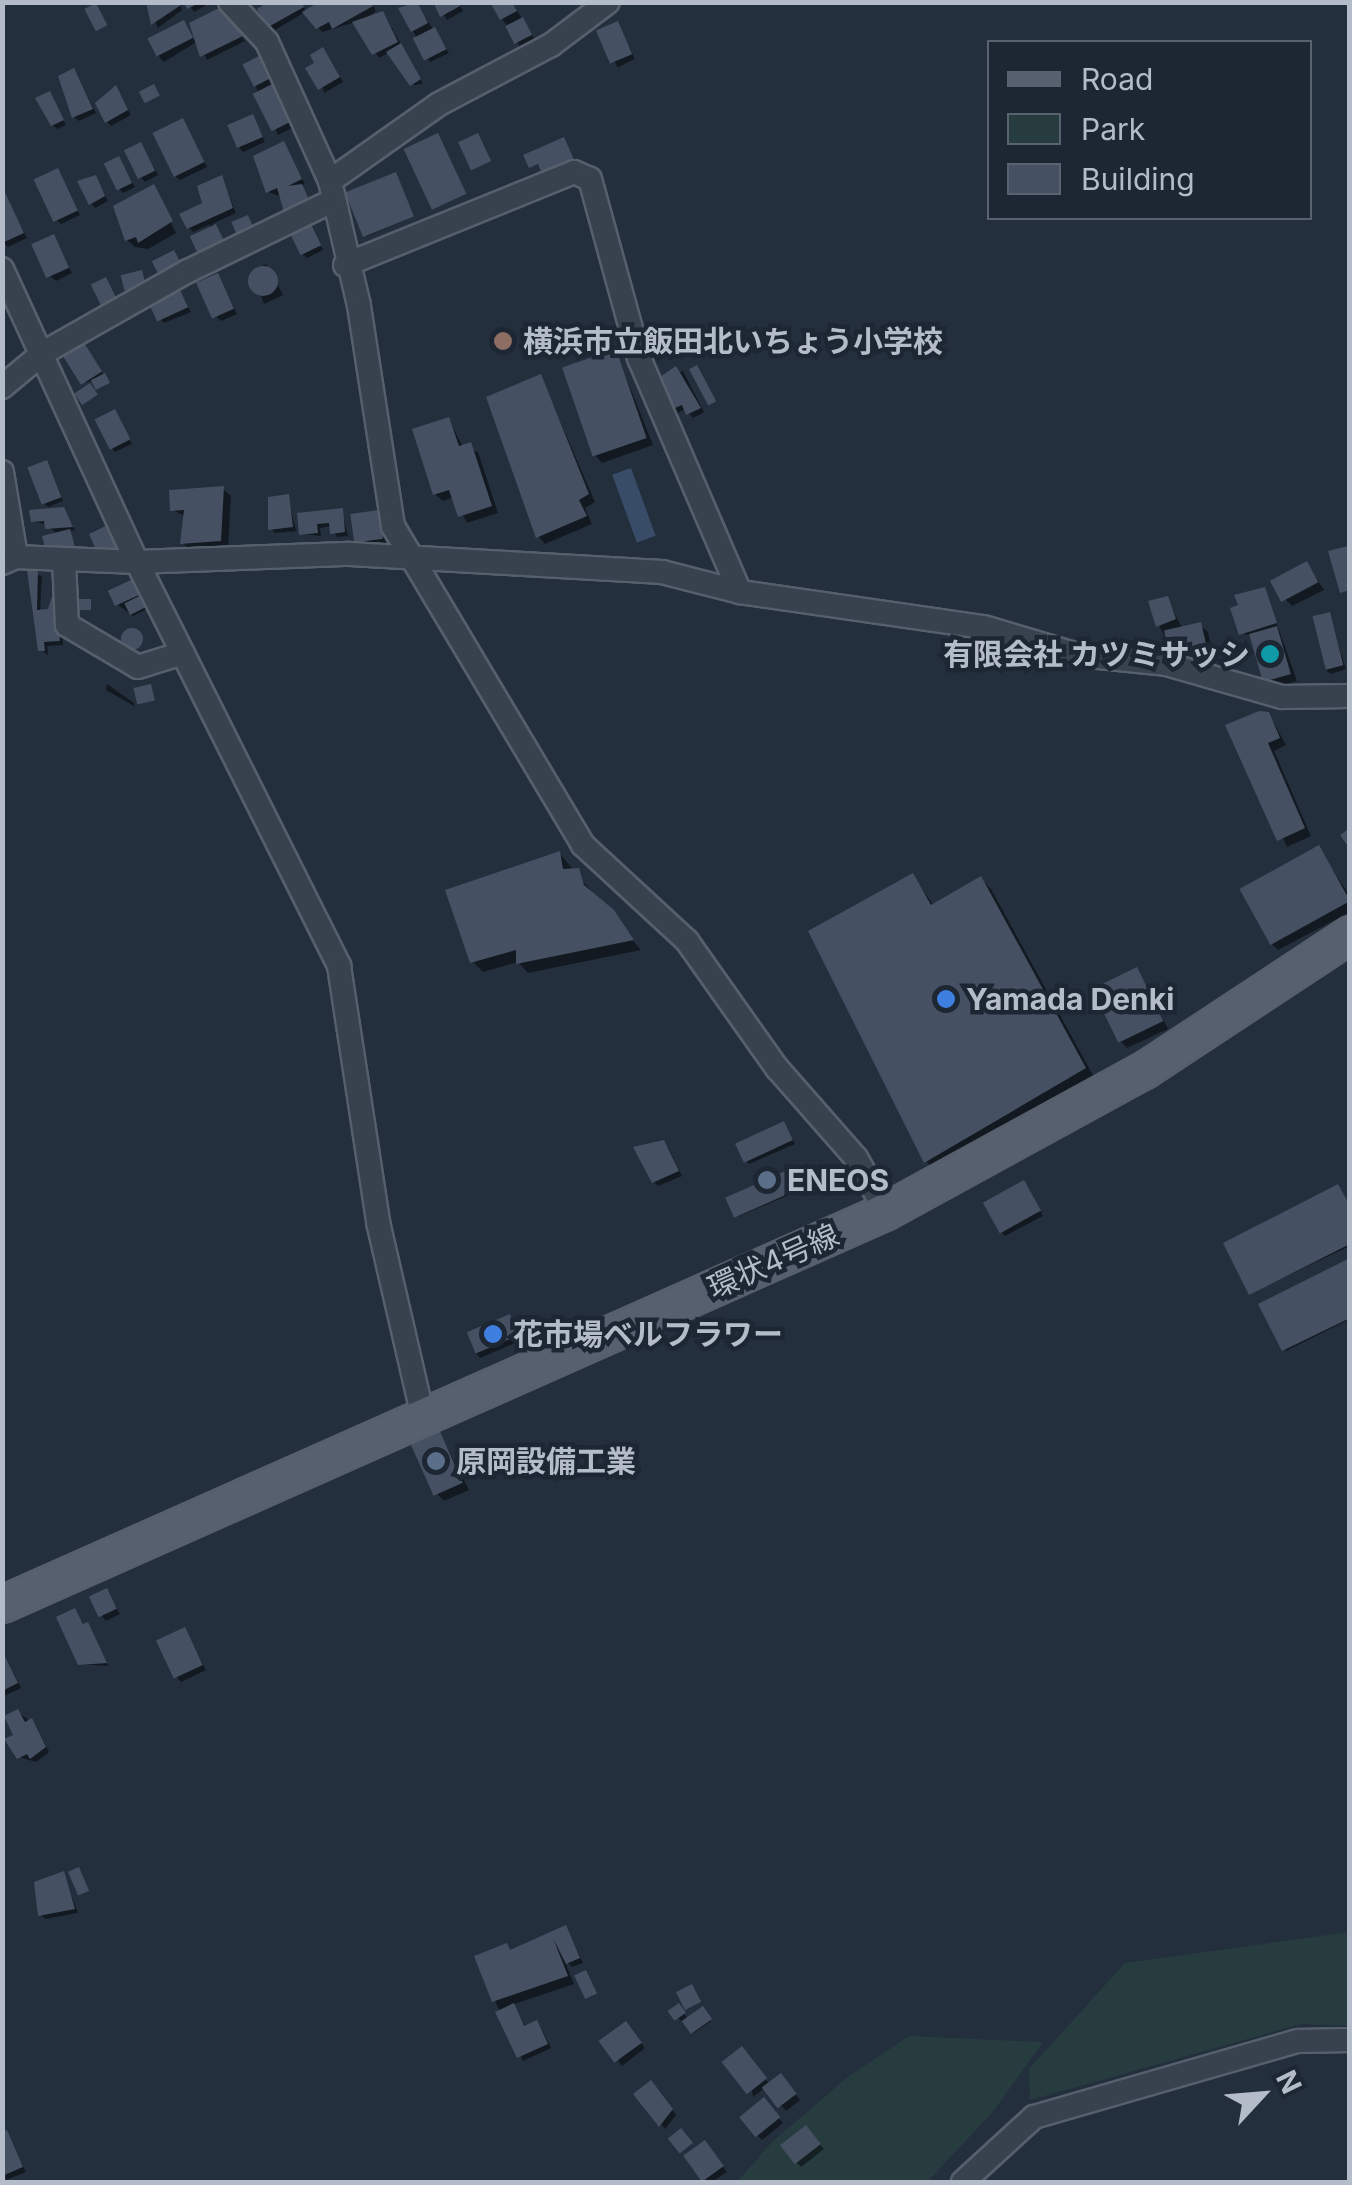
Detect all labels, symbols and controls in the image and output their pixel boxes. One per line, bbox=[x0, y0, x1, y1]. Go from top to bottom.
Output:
legend bbox=[987, 40, 1312, 220]
text: Road bbox=[1081, 61, 1153, 97]
text: Park bbox=[1081, 111, 1145, 147]
text: Building bbox=[1081, 161, 1195, 197]
place label: 横浜市立飯田北いちょう小学校 bbox=[523, 323, 943, 359]
marker: 横浜市立飯田北いちょう小学校 bbox=[492, 330, 514, 352]
place label: 有限会社 カツミサッシ bbox=[943, 636, 1250, 672]
marker: 有限会社 カツミサッシ bbox=[1259, 643, 1281, 665]
place label: Yamada Denki bbox=[966, 981, 1174, 1017]
marker: Yamada Denki bbox=[935, 988, 957, 1010]
place label: ENEOS bbox=[787, 1162, 889, 1198]
marker: ENEOS bbox=[756, 1169, 778, 1191]
street label: 環状4号線 bbox=[702, 1216, 844, 1306]
place label: 花市場ベルフラワー bbox=[513, 1316, 783, 1352]
marker: 花市場ベルフラワー bbox=[482, 1323, 504, 1345]
place label: 原岡設備工業 bbox=[456, 1443, 636, 1479]
marker: 原岡設備工業 bbox=[425, 1450, 447, 1472]
north arrow bbox=[1212, 2045, 1312, 2145]
text: N bbox=[1269, 2065, 1309, 2099]

